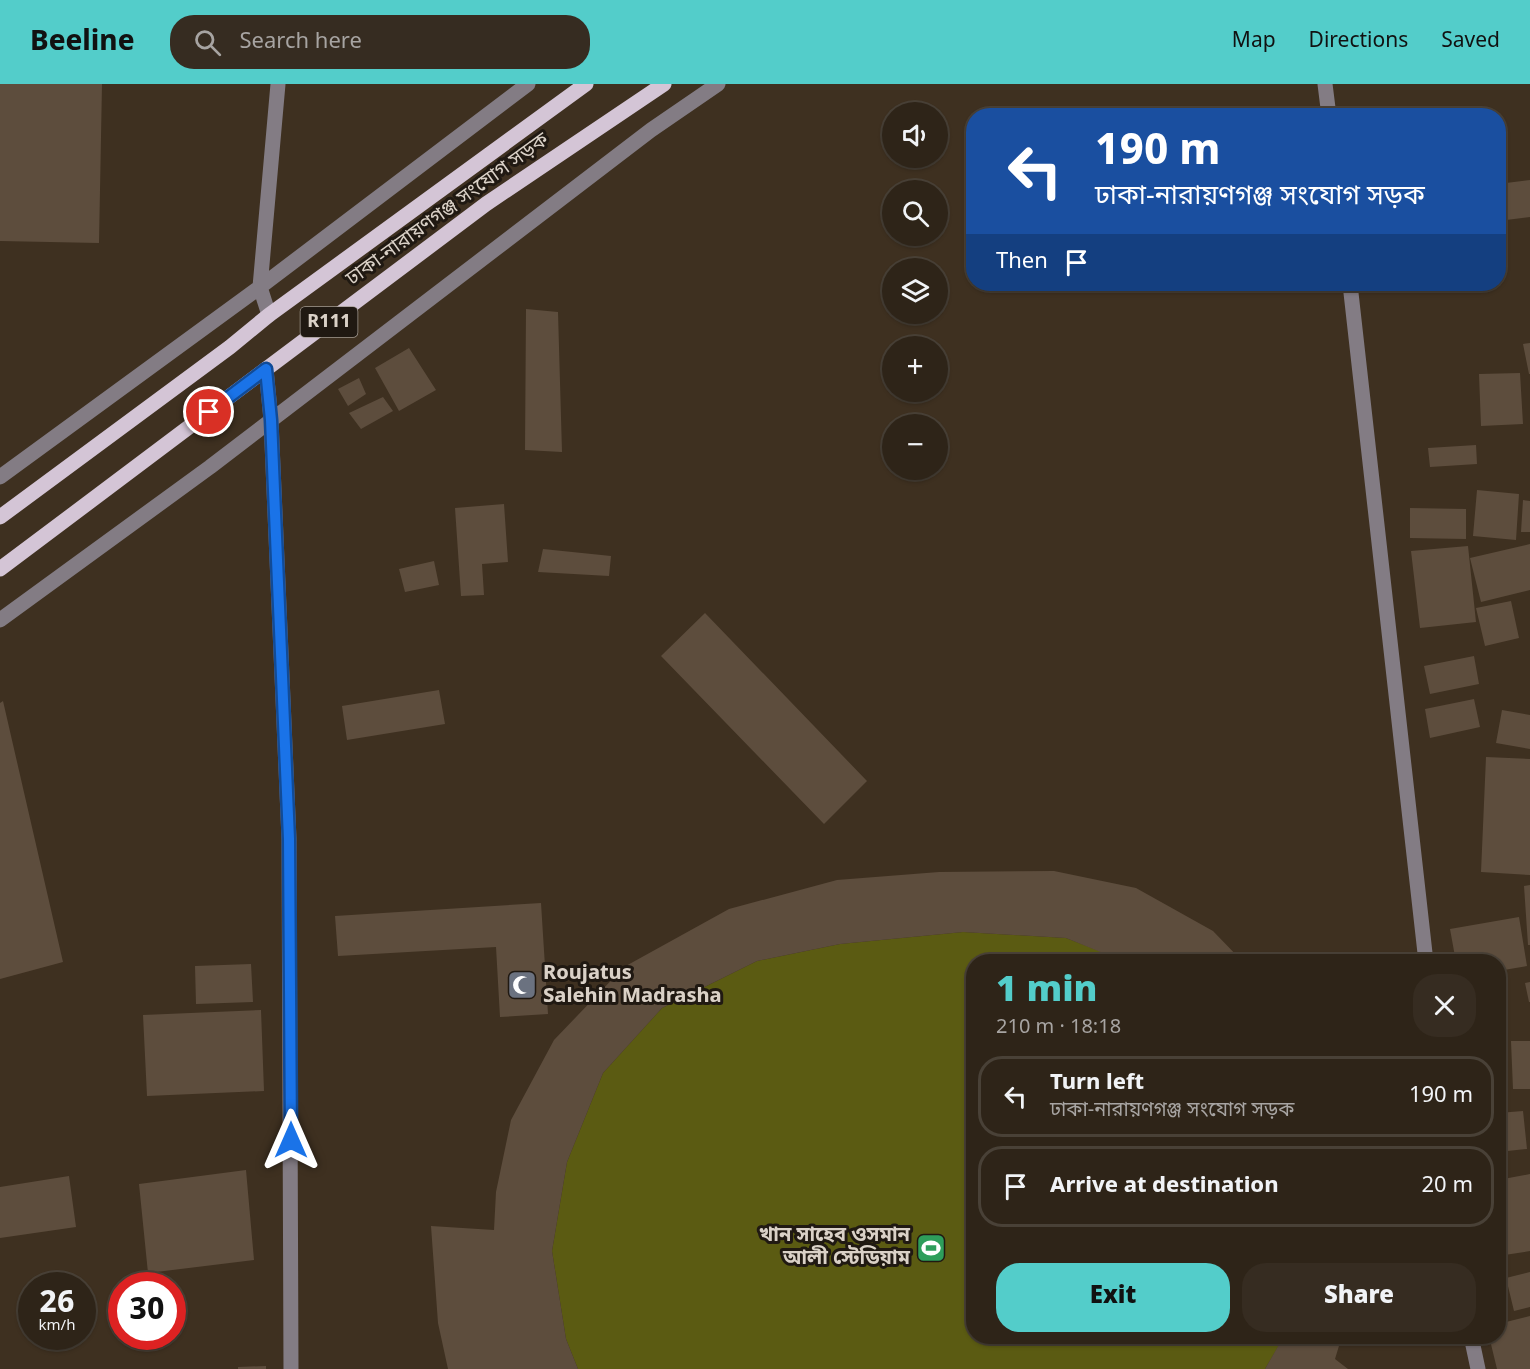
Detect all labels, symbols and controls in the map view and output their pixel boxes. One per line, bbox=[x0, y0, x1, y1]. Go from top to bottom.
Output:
search box bbox=[170, 15, 590, 69]
text: Beeline bbox=[30, 24, 134, 61]
icon: search bbox=[191, 26, 224, 59]
text: Search here bbox=[239, 28, 362, 57]
text: Map bbox=[1232, 28, 1276, 56]
text: Directions bbox=[1309, 28, 1408, 56]
text: Saved bbox=[1441, 28, 1500, 56]
map controls bbox=[882, 102, 948, 480]
button: sound bbox=[882, 102, 948, 168]
text: 190 m bbox=[1095, 125, 1220, 181]
street label: ঢাকা-নারায়ণগঞ্জ সংযোগ সড়ক bbox=[341, 127, 555, 293]
icon: left bbox=[996, 132, 1074, 210]
text: ঢাকা-নারায়ণগঞ্জ সংযোগ সড়ক bbox=[1095, 179, 1425, 215]
button: search bbox=[882, 180, 948, 246]
icon: arrive bbox=[1060, 246, 1093, 279]
text: Then bbox=[996, 248, 1048, 277]
button: layers bbox=[882, 258, 948, 324]
road number: R111 bbox=[300, 307, 358, 337]
button: + bbox=[882, 336, 948, 402]
pin bbox=[183, 386, 234, 437]
icon: arrive bbox=[192, 395, 225, 428]
button: − bbox=[882, 414, 948, 480]
place label: Roujatus Salehin Madrasha bbox=[543, 961, 722, 1010]
text: 1 min bbox=[996, 968, 1098, 1016]
mosque icon: Roujatus Salehin Madrasha bbox=[506, 969, 538, 1001]
button: close bbox=[1413, 974, 1476, 1037]
text: 210 m · 18:18 bbox=[996, 1015, 1121, 1041]
text: Turn left bbox=[1050, 1069, 1144, 1098]
icon: left bbox=[999, 1080, 1032, 1113]
text: 190 m bbox=[1409, 1082, 1473, 1111]
text: ঢাকা-নারায়ণগঞ্জ সংযোগ সড়ক bbox=[1050, 1098, 1294, 1124]
position arrow bbox=[259, 1108, 323, 1172]
icon: arrive bbox=[999, 1170, 1032, 1203]
text: Arrive at destination bbox=[1050, 1172, 1279, 1201]
text: 20 m bbox=[1422, 1172, 1473, 1201]
place label: খান সাহেব ওসমান আলী স্টেডিয়াম bbox=[759, 1223, 911, 1272]
sports icon: খান সাহেব ওসমান আলী স্টেডিয়াম bbox=[915, 1232, 947, 1264]
button: Exit bbox=[996, 1263, 1230, 1332]
button: Share bbox=[1242, 1263, 1476, 1332]
speed limit sign: 30 bbox=[108, 1272, 186, 1350]
text: 26 bbox=[40, 1284, 74, 1324]
text: km/h bbox=[39, 1316, 75, 1336]

